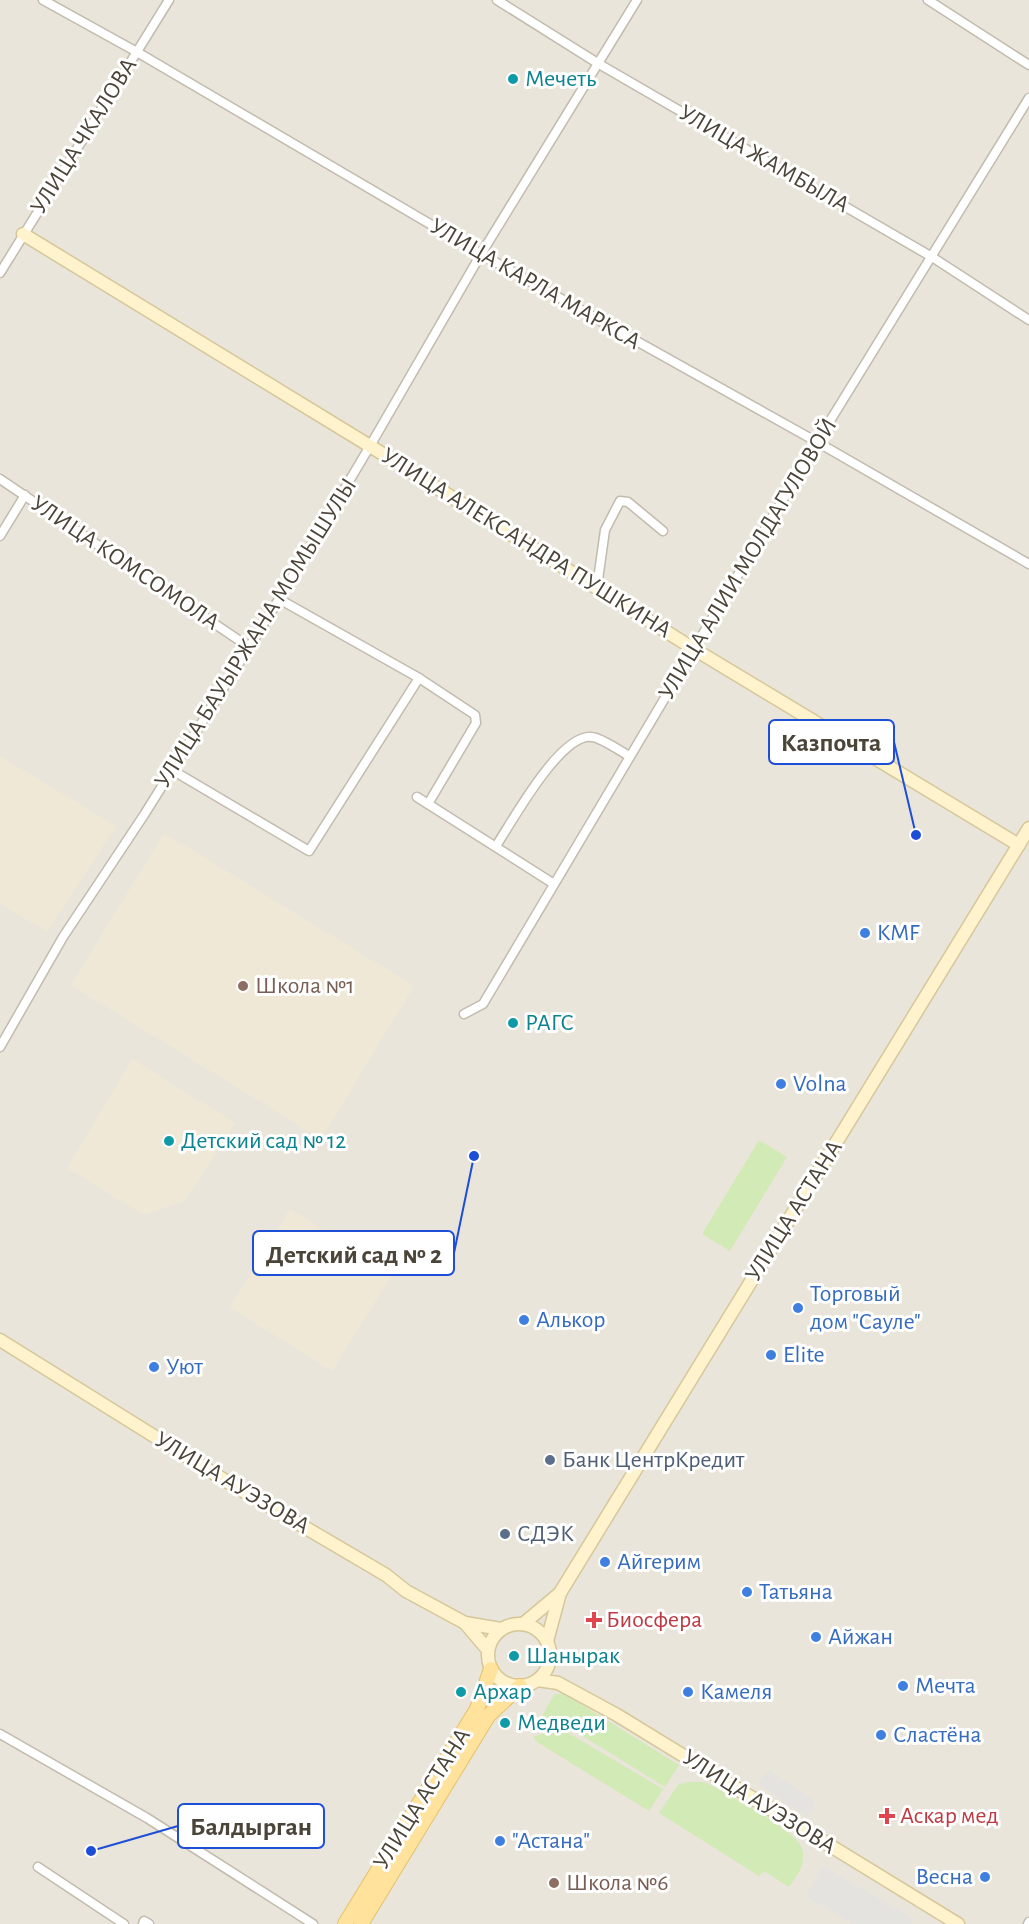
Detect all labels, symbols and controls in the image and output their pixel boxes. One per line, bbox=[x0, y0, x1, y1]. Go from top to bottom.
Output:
street label: УЛИЦА ЧКАЛОВА bbox=[27, 54, 141, 218]
place label: Мечеть bbox=[525, 67, 596, 91]
marker: Мечеть bbox=[506, 72, 520, 86]
street label: УЛИЦА ЖАМБЫЛА bbox=[675, 101, 853, 217]
street label: УЛИЦА КАРЛА МАРКСА bbox=[426, 214, 644, 354]
street label: УЛИЦА АЛИИ МОЛДАГУЛОВОЙ bbox=[654, 414, 842, 704]
street label: УЛИЦА АЛЕКСАНДРА ПУШКИНА bbox=[377, 444, 675, 642]
street label: УЛИЦА БАУЫРЖАНА МОМЫШУЛЫ bbox=[150, 474, 362, 792]
street label: УЛИЦА КОМСОМОЛА bbox=[27, 491, 223, 635]
callout: Казпочта bbox=[769, 720, 894, 764]
text: Казпочта bbox=[781, 730, 881, 756]
place label: KMF bbox=[877, 921, 920, 945]
marker: KMF bbox=[858, 926, 872, 940]
place label: Школа №1 bbox=[255, 974, 354, 998]
marker: Школа №1 bbox=[236, 979, 250, 993]
place label: РАГС bbox=[525, 1011, 574, 1035]
marker: РАГС bbox=[506, 1016, 520, 1030]
place label: Volna bbox=[793, 1072, 847, 1096]
marker: Volna bbox=[774, 1077, 788, 1091]
place label: Детский сад № 12 bbox=[181, 1129, 346, 1153]
marker: Детский сад № 12 bbox=[162, 1134, 176, 1148]
street label: УЛИЦА АСТАНА bbox=[741, 1136, 847, 1286]
callout: Детский сад № 2 bbox=[253, 1231, 454, 1275]
text: Детский сад № 2 bbox=[266, 1242, 442, 1268]
place label: Торговый дом "Сауле" bbox=[810, 1282, 921, 1334]
marker: Торговый дом "Сауле" bbox=[791, 1301, 805, 1315]
place label: Алькор bbox=[536, 1308, 605, 1332]
marker: Алькор bbox=[517, 1313, 531, 1327]
place label: Elite bbox=[783, 1343, 825, 1367]
marker: Elite bbox=[764, 1348, 778, 1362]
place label: Уют bbox=[166, 1355, 203, 1379]
marker: Уют bbox=[147, 1360, 161, 1374]
street label: УЛИЦА АУЭЗОВА bbox=[150, 1427, 314, 1539]
place label: Банк ЦентрКредит bbox=[562, 1448, 745, 1472]
marker: Банк ЦентрКредит bbox=[543, 1453, 557, 1467]
place label: СДЭК bbox=[517, 1522, 574, 1546]
marker: СДЭК bbox=[498, 1527, 512, 1541]
place label: Айгерим bbox=[617, 1550, 701, 1574]
marker: Айгерим bbox=[598, 1555, 612, 1569]
place label: Татьяна bbox=[759, 1580, 833, 1604]
marker: Татьяна bbox=[740, 1585, 754, 1599]
place label: Биосфера bbox=[606, 1608, 702, 1632]
marker: Биосфера bbox=[587, 1613, 601, 1627]
place label: Айжан bbox=[828, 1625, 893, 1649]
marker: Айжан bbox=[809, 1630, 823, 1644]
place label: Шанырак bbox=[526, 1644, 620, 1668]
marker: Шанырак bbox=[507, 1649, 521, 1663]
place label: Мечта bbox=[915, 1674, 976, 1698]
marker: Мечта bbox=[896, 1679, 910, 1693]
place label: Архар bbox=[473, 1680, 532, 1704]
place label: Камеля bbox=[700, 1680, 772, 1704]
marker: Архар bbox=[454, 1685, 468, 1699]
marker: Камеля bbox=[681, 1685, 695, 1699]
place label: Медведи bbox=[517, 1711, 606, 1735]
marker: Медведи bbox=[498, 1716, 512, 1730]
place label: Сластёна bbox=[893, 1723, 982, 1747]
street label: УЛИЦА АСТАНА bbox=[369, 1724, 475, 1874]
marker: Сластёна bbox=[874, 1728, 888, 1742]
street label: УЛИЦА АУЭЗОВА bbox=[678, 1745, 840, 1859]
callout: Балдырган bbox=[178, 1804, 324, 1848]
place label: Аскар мед bbox=[900, 1804, 999, 1828]
marker: Аскар мед bbox=[878, 1807, 896, 1825]
text: Балдырган bbox=[190, 1814, 312, 1840]
place label: "Астана" bbox=[512, 1829, 590, 1853]
marker: "Астана" bbox=[493, 1834, 507, 1848]
place label: Весна bbox=[915, 1865, 973, 1889]
marker: Весна bbox=[978, 1870, 992, 1884]
place label: Школа №6 bbox=[566, 1871, 669, 1895]
marker: Школа №6 bbox=[547, 1876, 561, 1890]

